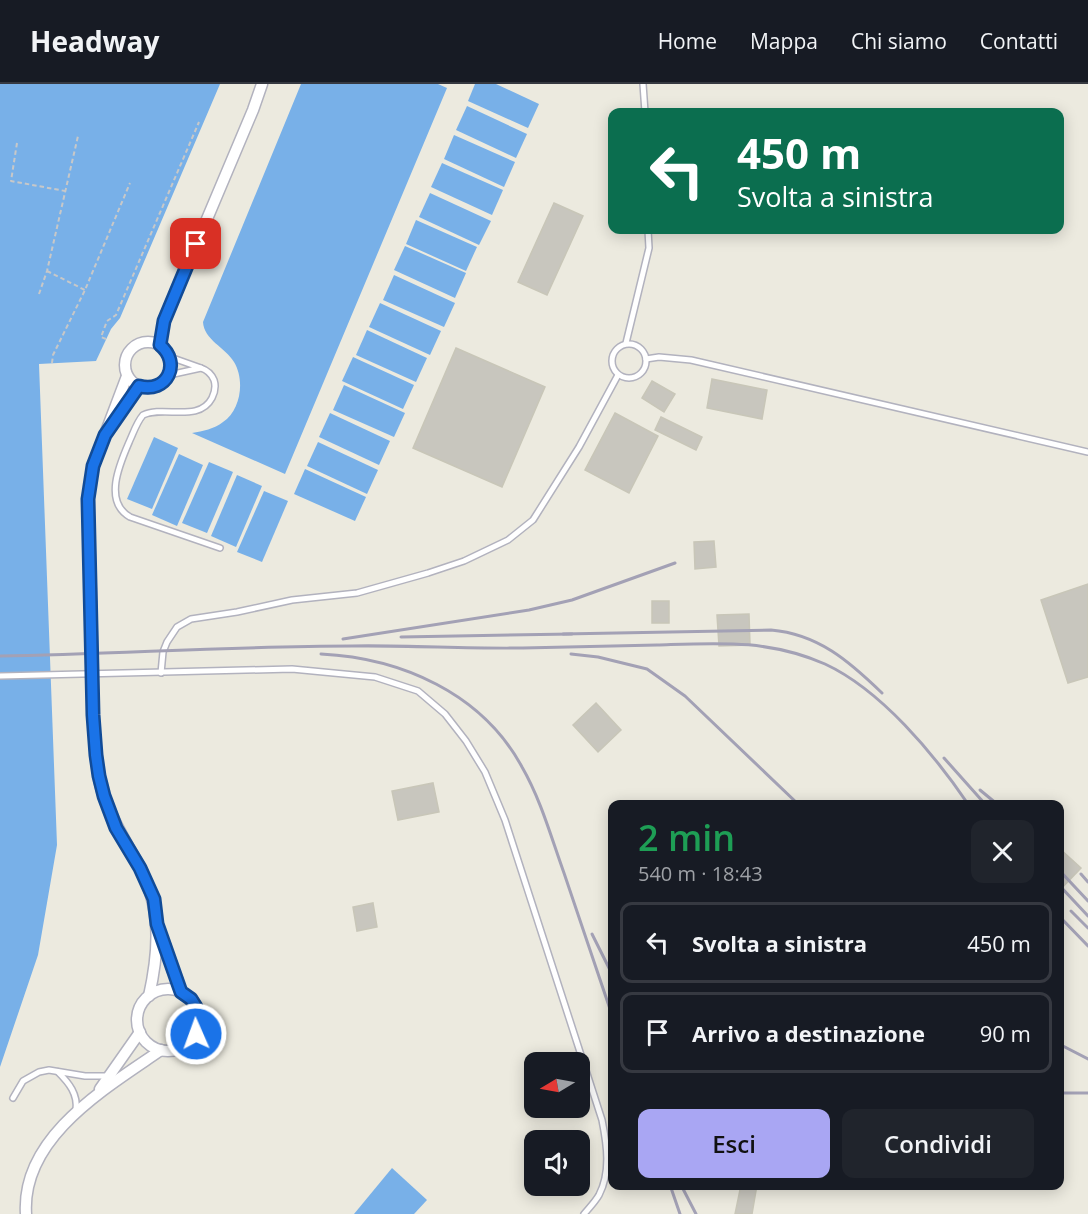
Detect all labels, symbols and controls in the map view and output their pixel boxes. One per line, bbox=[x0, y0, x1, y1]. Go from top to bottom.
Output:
text: Headway bbox=[30, 22, 159, 60]
text: Home bbox=[658, 27, 717, 55]
text: Mappa bbox=[750, 27, 818, 55]
text: Chi siamo bbox=[851, 27, 947, 55]
text: Contatti bbox=[980, 27, 1058, 55]
text: 450 m bbox=[737, 124, 861, 181]
icon: left bbox=[638, 132, 716, 210]
text: Svolta a sinistra bbox=[737, 178, 934, 215]
pin bbox=[170, 218, 221, 269]
icon: arrive bbox=[179, 227, 212, 260]
text: 2 min bbox=[638, 813, 735, 862]
button: close bbox=[971, 820, 1034, 883]
text: 540 m · 18:43 bbox=[638, 860, 763, 887]
icon: left bbox=[641, 926, 674, 959]
text: Svolta a sinistra bbox=[692, 928, 867, 958]
text: 450 m bbox=[967, 928, 1031, 958]
position arrow bbox=[164, 1002, 228, 1066]
icon: arrive bbox=[641, 1016, 674, 1049]
text: Arrivo a destinazione bbox=[692, 1018, 925, 1048]
text: 90 m bbox=[980, 1018, 1031, 1048]
north arrow bbox=[524, 1052, 590, 1118]
map controls bbox=[524, 1052, 590, 1196]
button: Esci bbox=[638, 1109, 830, 1178]
button: Condividi bbox=[842, 1109, 1034, 1178]
button: sound bbox=[524, 1130, 590, 1196]

